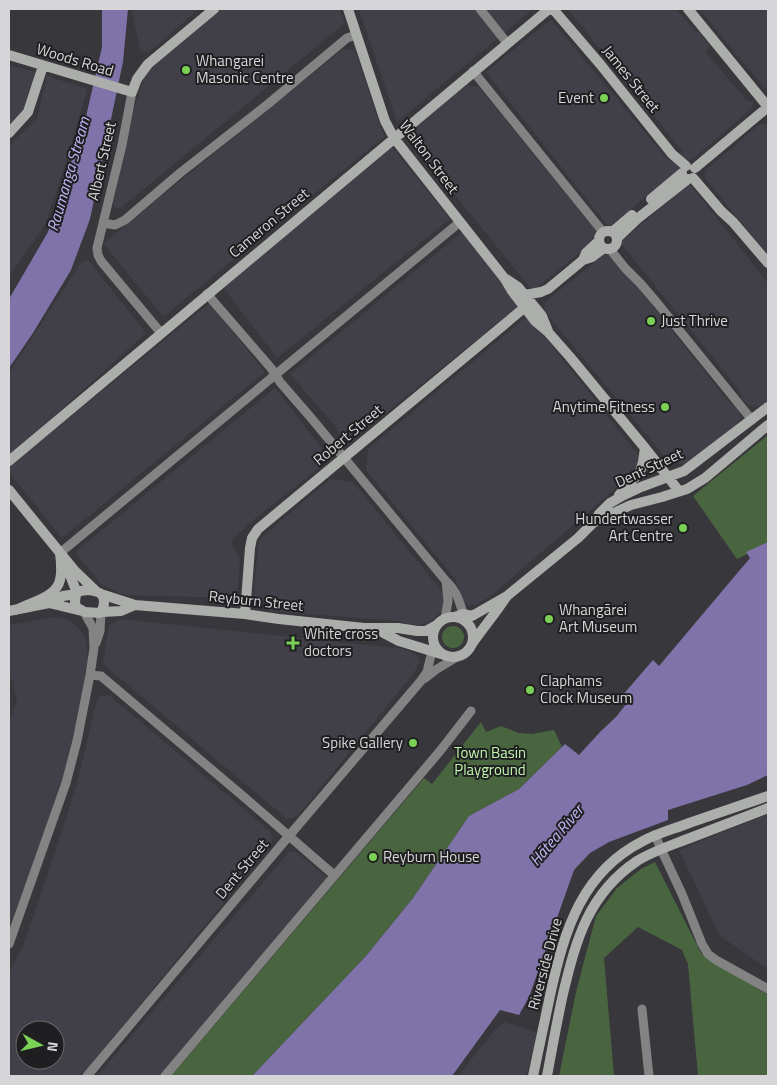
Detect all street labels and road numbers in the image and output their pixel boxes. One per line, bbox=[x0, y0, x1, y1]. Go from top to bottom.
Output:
street label: Woods Road bbox=[34, 37, 117, 82]
street label: James Street bbox=[597, 40, 666, 118]
street label: Walton Street bbox=[394, 115, 465, 199]
street label: Albert Street bbox=[81, 118, 122, 203]
street label: Cameron Street bbox=[223, 182, 314, 263]
street label: Robert Street bbox=[308, 398, 388, 471]
street label: Dent Street bbox=[611, 441, 687, 493]
street label: Reyburn Street bbox=[208, 584, 305, 617]
street label: Dent Street bbox=[210, 833, 274, 904]
street label: Riverside Drive bbox=[521, 915, 568, 1012]

